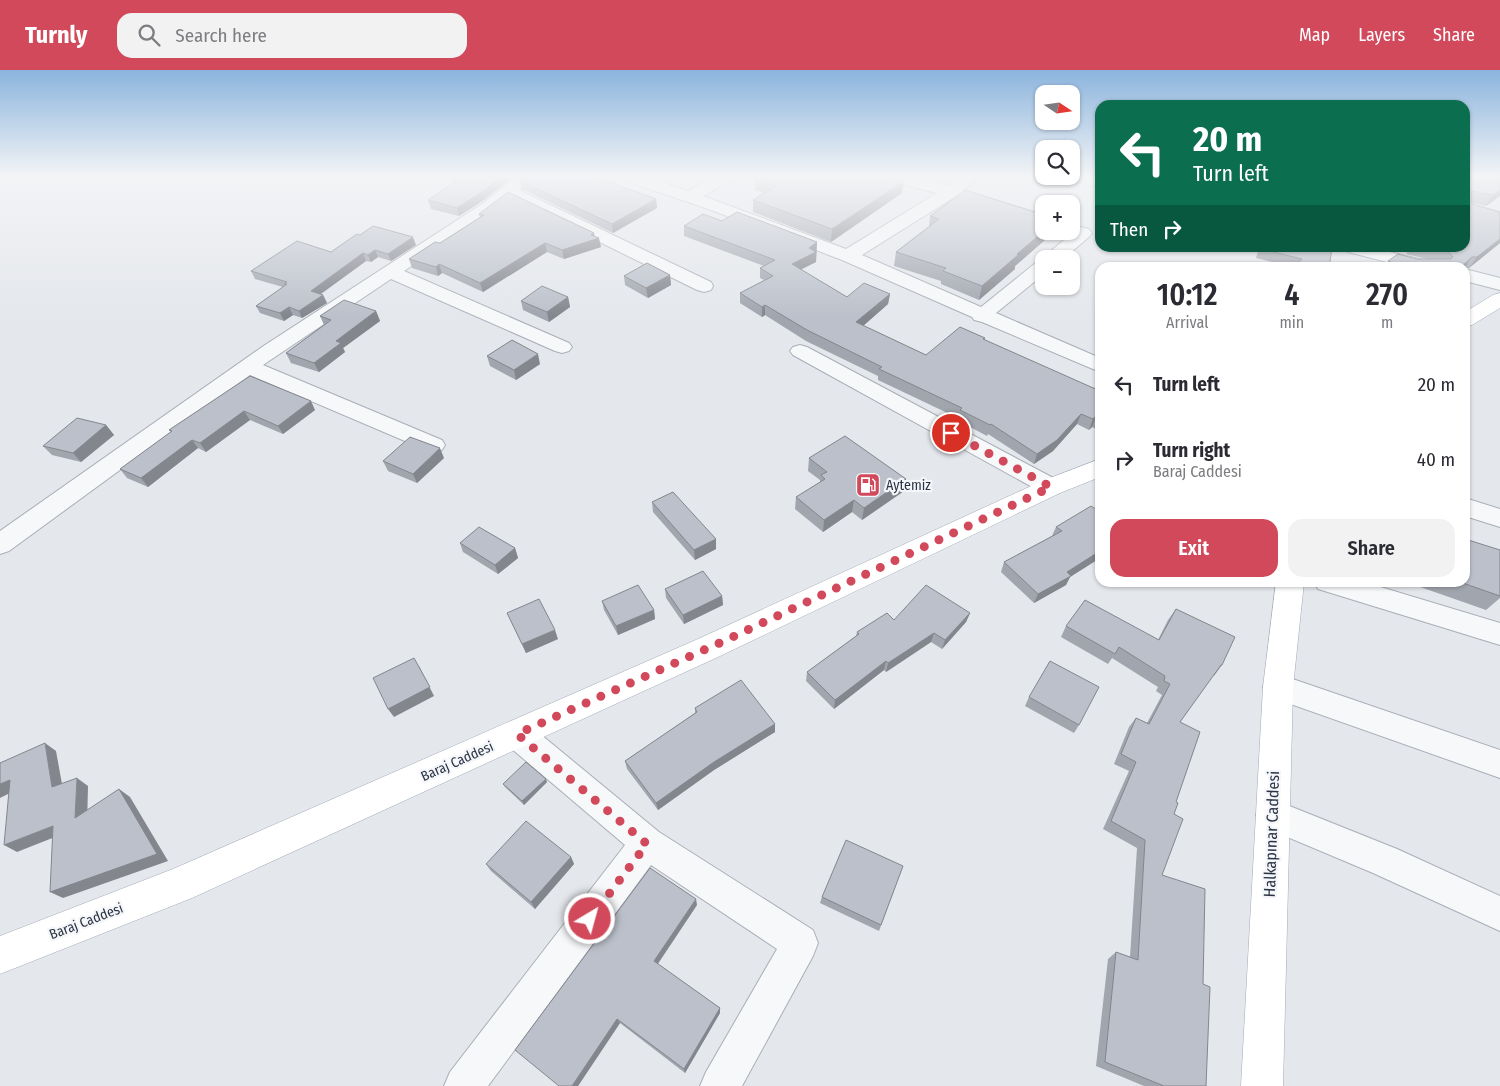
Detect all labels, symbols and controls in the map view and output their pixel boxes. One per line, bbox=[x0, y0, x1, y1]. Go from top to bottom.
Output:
search box bbox=[117, 13, 467, 58]
text: Turnly bbox=[25, 21, 87, 49]
icon: search bbox=[135, 21, 163, 49]
text: Search here bbox=[175, 24, 267, 47]
text: Map bbox=[1299, 24, 1330, 46]
text: Layers bbox=[1358, 24, 1405, 46]
text: Share bbox=[1433, 24, 1475, 46]
north arrow bbox=[1035, 85, 1080, 130]
map controls bbox=[1035, 85, 1080, 295]
text: 20 m bbox=[1193, 118, 1262, 160]
icon: left bbox=[1110, 120, 1175, 185]
button: search bbox=[1035, 140, 1080, 185]
text: Turn left bbox=[1193, 160, 1269, 187]
button: + bbox=[1035, 195, 1080, 240]
icon: right bbox=[1158, 215, 1186, 243]
text: Then bbox=[1110, 218, 1148, 241]
button: − bbox=[1035, 250, 1080, 295]
text: 10:12 bbox=[1157, 277, 1218, 313]
text: 4 bbox=[1284, 277, 1299, 313]
text: 270 bbox=[1366, 277, 1408, 313]
text: Arrival bbox=[1166, 313, 1208, 332]
text: min bbox=[1279, 313, 1304, 332]
text: m bbox=[1381, 313, 1393, 332]
icon: left bbox=[1110, 371, 1138, 399]
text: Turn left bbox=[1153, 373, 1220, 396]
text: 20 m bbox=[1418, 373, 1455, 396]
pin bbox=[930, 412, 972, 454]
icon: arrive bbox=[937, 419, 965, 447]
text: Turn right bbox=[1153, 439, 1230, 462]
icon: right bbox=[1110, 446, 1138, 474]
text: 40 m bbox=[1417, 448, 1455, 471]
text: Baraj Caddesi bbox=[1153, 462, 1242, 481]
fuel station icon: Aytemiz bbox=[855, 472, 881, 498]
place label: Aytemiz bbox=[886, 477, 931, 494]
button: Exit bbox=[1110, 519, 1278, 577]
button: Share bbox=[1288, 519, 1455, 577]
street label: Baraj Caddesi bbox=[418, 738, 496, 785]
street label: Halkapınar Caddesi bbox=[1260, 770, 1283, 898]
position arrow bbox=[563, 892, 615, 944]
street label: Baraj Caddesi bbox=[47, 900, 126, 943]

